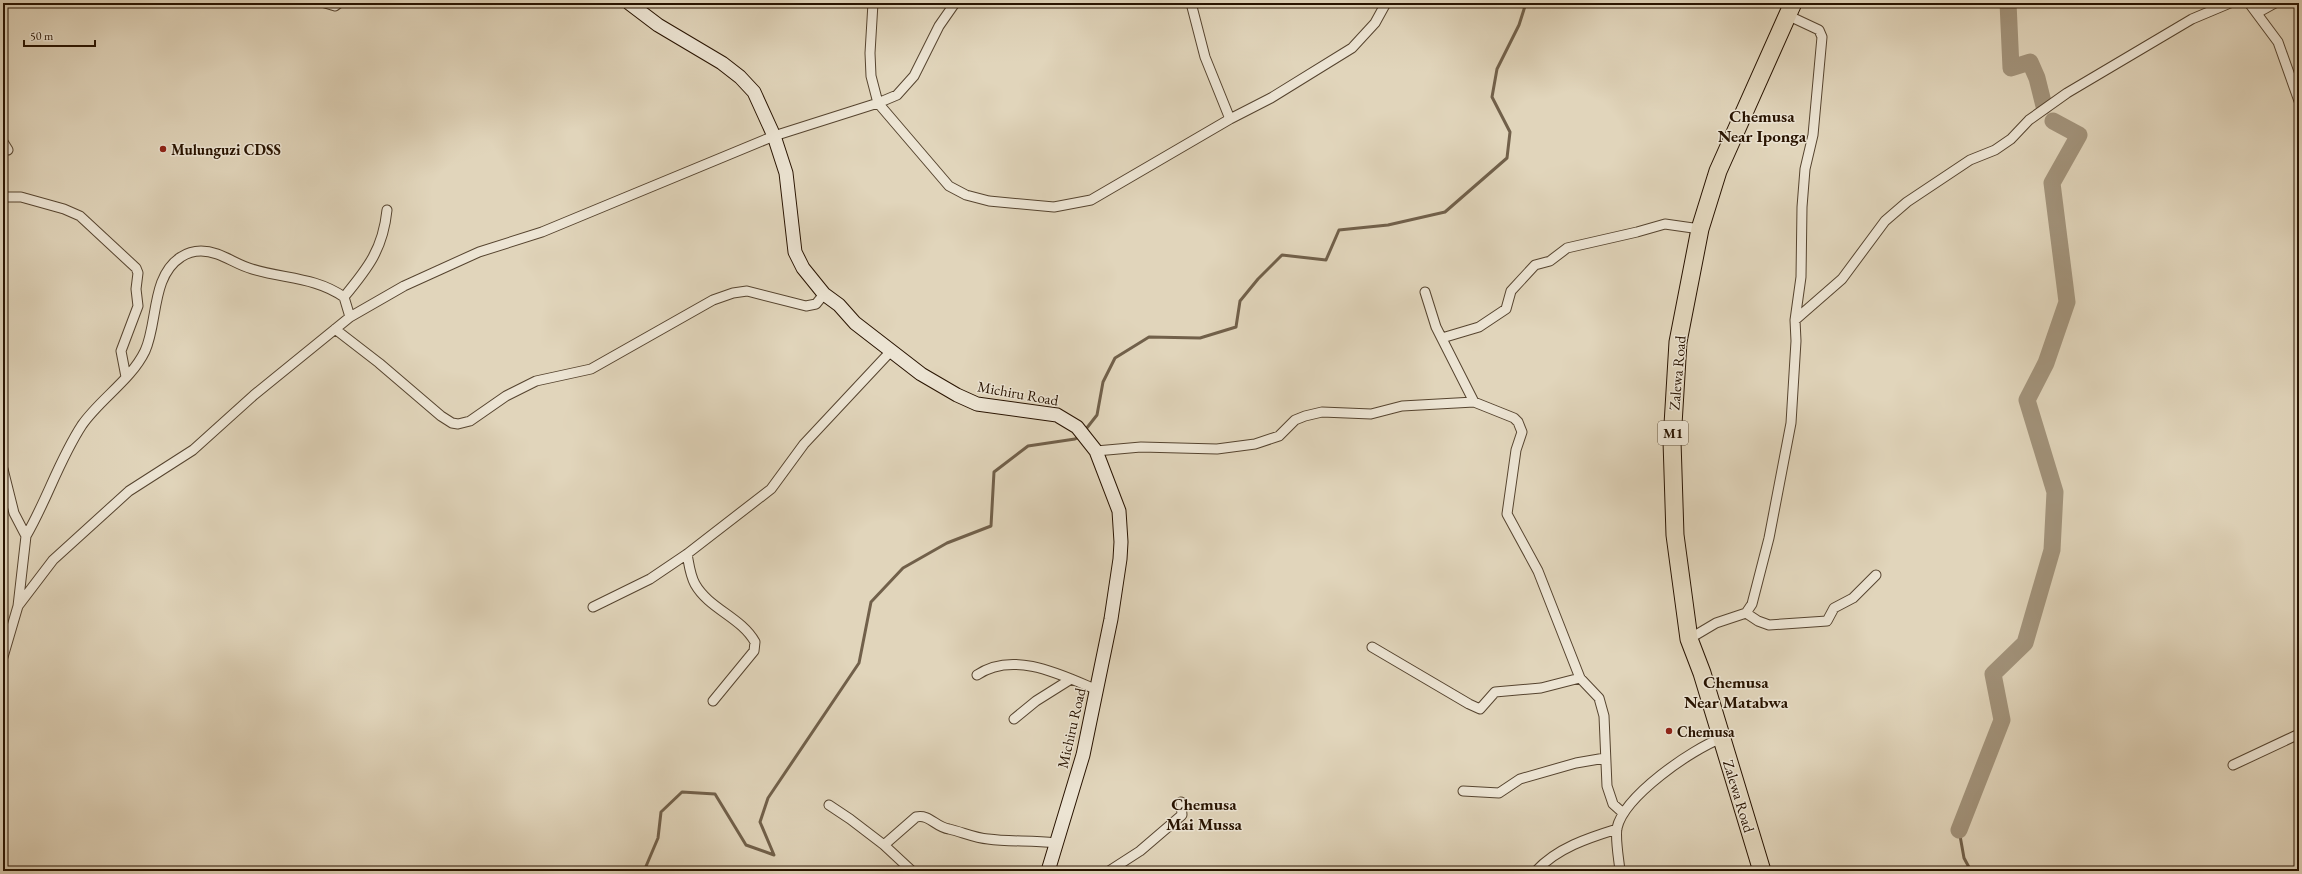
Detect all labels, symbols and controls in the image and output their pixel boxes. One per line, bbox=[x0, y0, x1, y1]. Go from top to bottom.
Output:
scale bar bbox=[24, 22, 95, 48]
text: 50 m bbox=[30, 28, 54, 44]
district label: Chemusa Near Iponga bbox=[1718, 105, 1807, 147]
place label: Mulunguzi CDSS bbox=[171, 140, 281, 159]
marker: Mulunguzi CDSS bbox=[158, 144, 168, 154]
street label: Zalewa Road bbox=[1664, 334, 1690, 411]
street label: Michiru Road bbox=[976, 377, 1060, 410]
road number: M1 bbox=[1658, 421, 1688, 445]
district label: Chemusa Near Matabwa bbox=[1684, 671, 1789, 713]
street label: Michiru Road bbox=[1053, 686, 1090, 770]
place label: Chemusa bbox=[1677, 722, 1735, 741]
marker: Chemusa bbox=[1664, 726, 1674, 736]
street label: Zalewa Road bbox=[1719, 757, 1759, 835]
district label: Chemusa Mai Mussa bbox=[1166, 793, 1243, 835]

